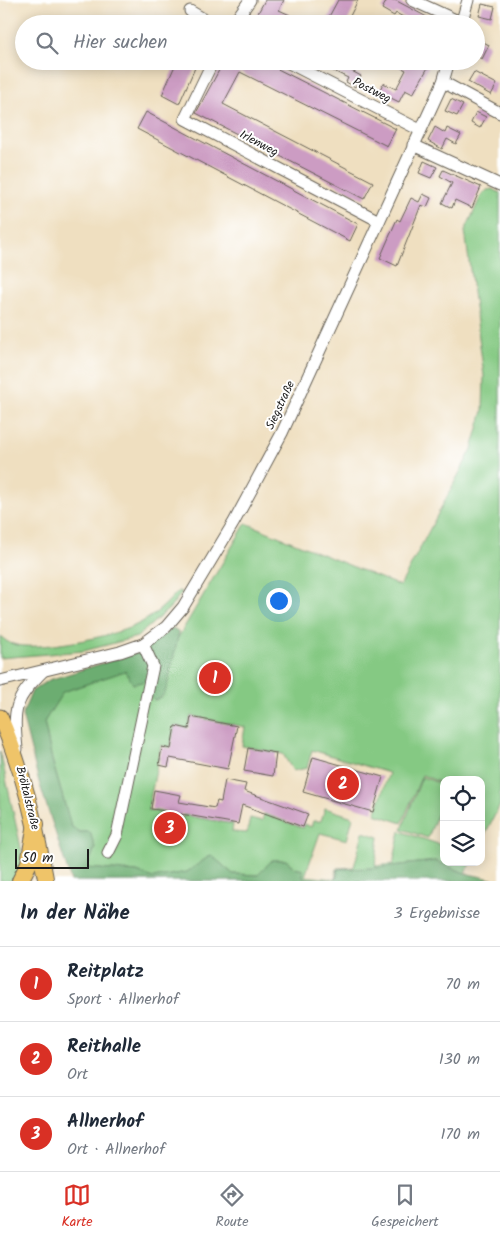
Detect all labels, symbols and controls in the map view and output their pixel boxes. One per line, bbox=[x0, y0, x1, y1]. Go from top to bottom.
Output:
search box bbox=[15, 15, 485, 70]
text: Hier suchen bbox=[73, 28, 167, 58]
icon: search bbox=[33, 29, 61, 57]
street label: Postweg bbox=[349, 73, 395, 108]
street label: Irlenweg bbox=[236, 125, 282, 162]
street label: Siegstraße bbox=[261, 377, 300, 433]
your location bbox=[266, 588, 292, 614]
pin: 1 bbox=[199, 659, 231, 697]
street label: Bröltalstraße bbox=[10, 764, 45, 833]
pin: 2 bbox=[327, 765, 359, 803]
map controls bbox=[440, 776, 485, 866]
button: locate bbox=[440, 776, 485, 821]
pin: 3 bbox=[154, 809, 186, 847]
button: layers bbox=[440, 821, 485, 866]
scale bar bbox=[15, 846, 89, 869]
text: 50 m bbox=[22, 847, 53, 869]
text: In der Nähe bbox=[20, 897, 130, 930]
text: 3 Ergebnisse bbox=[393, 901, 480, 926]
text: Reitplatz bbox=[67, 957, 144, 987]
text: 1 bbox=[34, 972, 38, 997]
text: 70 m bbox=[445, 972, 480, 997]
text: Sport · Allnerhof bbox=[67, 987, 179, 1012]
text: Reithalle bbox=[67, 1032, 141, 1062]
text: 2 bbox=[31, 1047, 41, 1072]
text: 130 m bbox=[439, 1047, 480, 1072]
text: Ort bbox=[67, 1062, 88, 1087]
text: Allnerhof bbox=[67, 1107, 143, 1137]
text: 3 bbox=[32, 1122, 40, 1147]
text: 170 m bbox=[440, 1122, 480, 1147]
text: Ort · Allnerhof bbox=[67, 1137, 165, 1162]
tab: Karte bbox=[61, 1181, 93, 1233]
tab: Route bbox=[215, 1181, 248, 1233]
tab: Gespeichert bbox=[371, 1181, 439, 1233]

